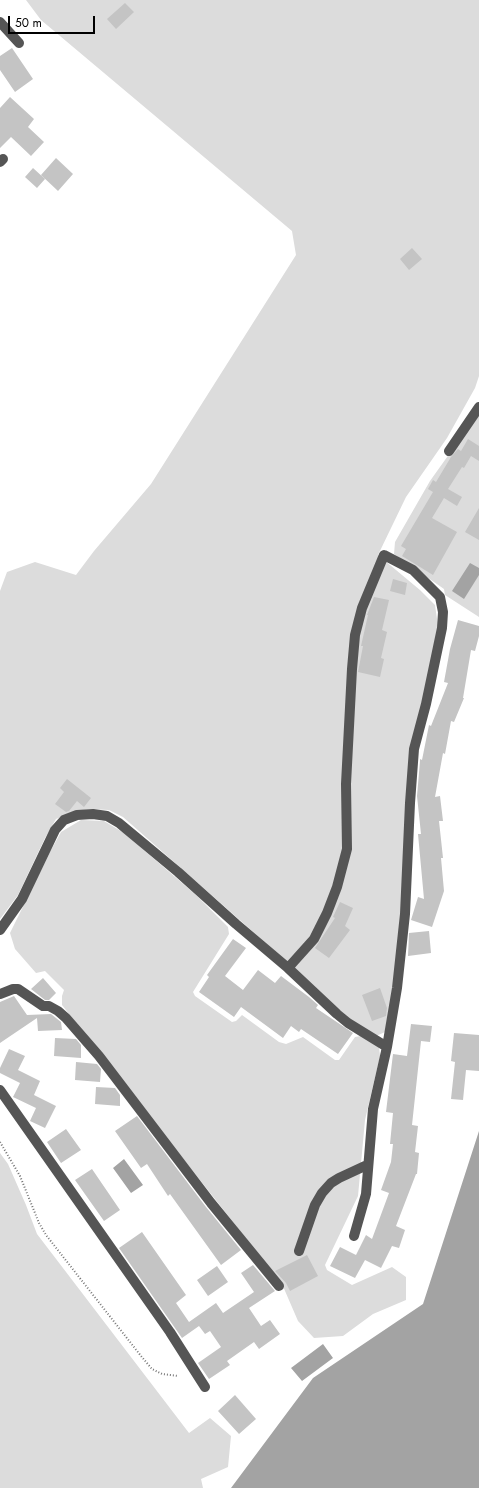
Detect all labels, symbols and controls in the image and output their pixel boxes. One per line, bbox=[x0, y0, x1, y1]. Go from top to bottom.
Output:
scale bar bbox=[10, 8, 97, 34]
text: 50 m bbox=[15, 14, 42, 32]

